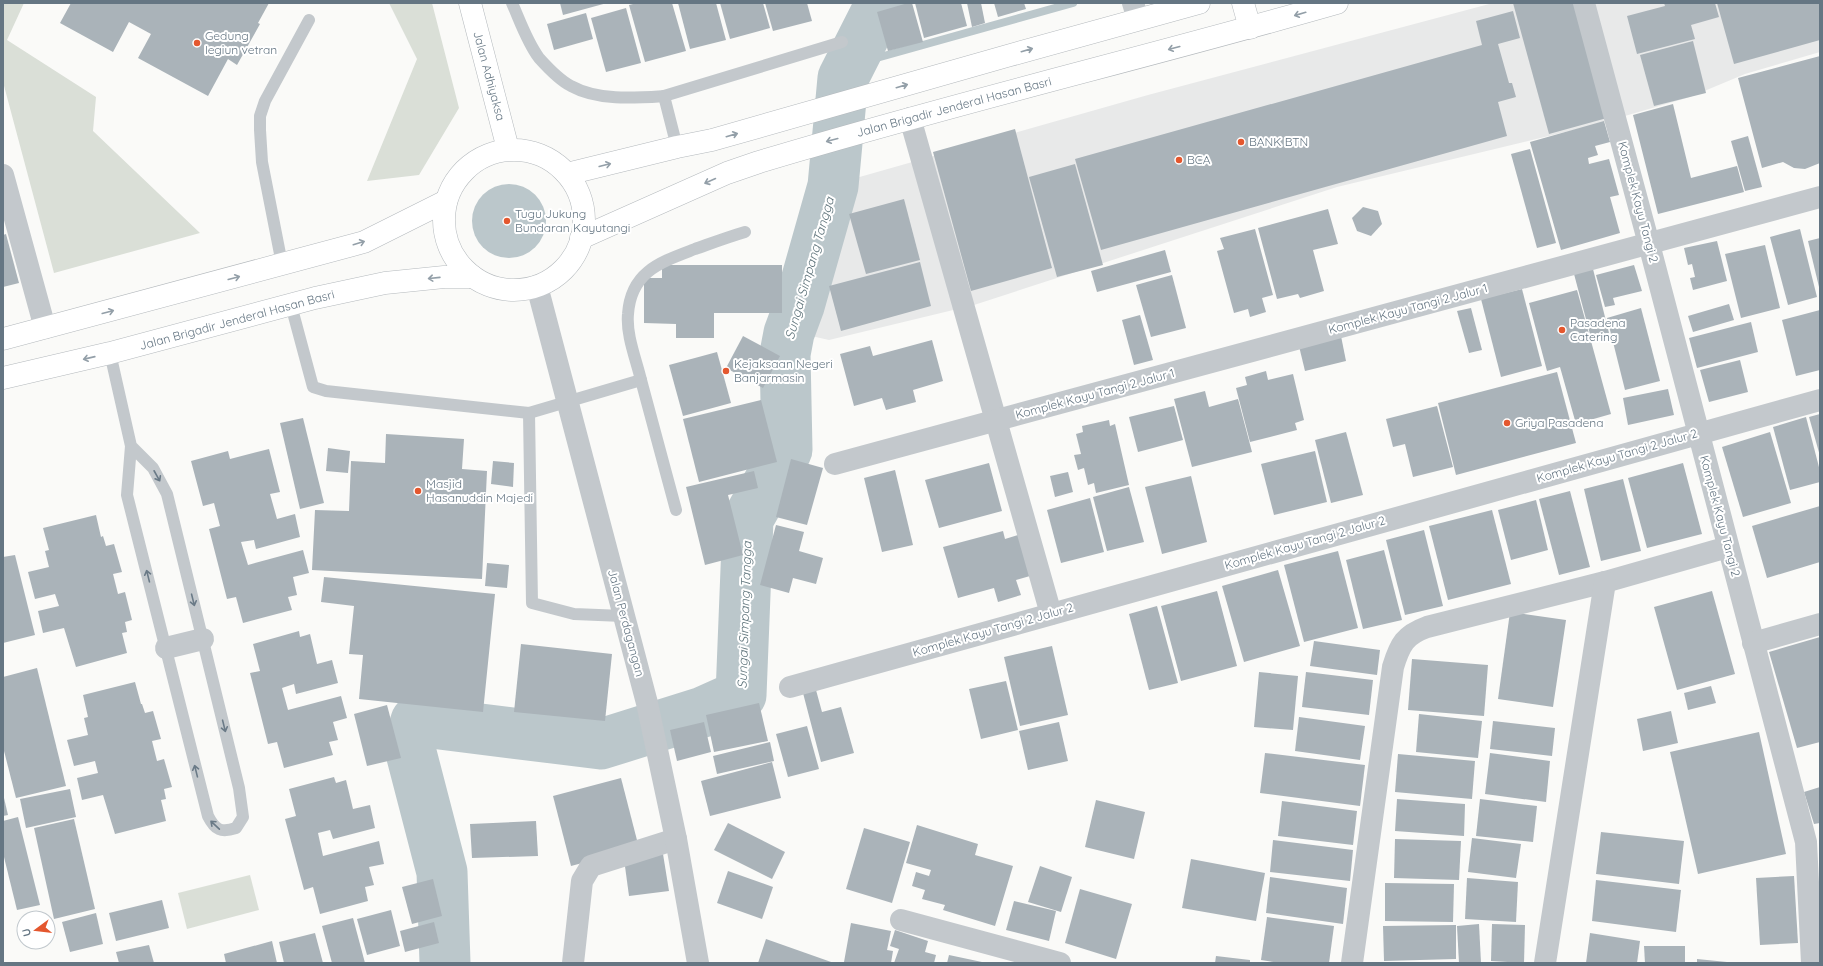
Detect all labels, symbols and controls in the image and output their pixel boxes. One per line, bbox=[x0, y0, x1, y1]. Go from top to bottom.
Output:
one-way arrow bbox=[1293, 11, 1306, 18]
place label: Gedung legiun vetran bbox=[205, 28, 277, 57]
street label: Jalan Adhiyaksa bbox=[470, 29, 509, 122]
marker: Gedung legiun vetran bbox=[192, 38, 202, 48]
one-way arrow bbox=[1168, 44, 1181, 52]
one-way arrow bbox=[1020, 46, 1033, 53]
street label: Jalan Brigadir Jenderal Hasan Basri bbox=[855, 73, 1053, 140]
one-way arrow bbox=[895, 82, 908, 89]
one-way arrow bbox=[725, 131, 738, 138]
place label: BANK BTN bbox=[1249, 134, 1308, 149]
one-way arrow bbox=[825, 137, 838, 144]
marker: BANK BTN bbox=[1236, 137, 1246, 147]
street label: Komplek Kayu Tangi 2 bbox=[1615, 140, 1662, 264]
place label: BCA bbox=[1187, 152, 1211, 167]
marker: BCA bbox=[1174, 155, 1184, 165]
one-way arrow bbox=[598, 161, 611, 168]
one-way arrow bbox=[705, 178, 717, 185]
water label: Sungai Simpang Tangga bbox=[781, 194, 837, 341]
place label: Tugu Jukung Bundaran Kayutangi bbox=[515, 206, 630, 235]
marker: Tugu Jukung Bundaran Kayutangi bbox=[502, 216, 512, 226]
one-way arrow bbox=[353, 239, 366, 246]
one-way arrow bbox=[227, 274, 240, 281]
one-way arrow bbox=[428, 274, 441, 282]
street label: Komplek Kayu Tangi 2 Jalur 1 bbox=[1327, 280, 1489, 337]
street label: Jalan Brigadir Jenderal Hasan Basri bbox=[138, 286, 336, 353]
one-way arrow bbox=[102, 307, 115, 315]
place label: Pasadena Catering bbox=[1570, 315, 1626, 344]
marker: Pasadena Catering bbox=[1557, 325, 1567, 335]
one-way arrow bbox=[83, 354, 96, 362]
place label: Kejaksaan Negeri Banjarmasin bbox=[734, 356, 833, 385]
street label: Komplek Kayu Tangi 2 Jalur 1 bbox=[1014, 365, 1176, 422]
marker: Kejaksaan Negeri Banjarmasin bbox=[721, 366, 731, 376]
place label: Griya Pasadena bbox=[1515, 415, 1604, 430]
marker: Griya Pasadena bbox=[1502, 418, 1512, 428]
street label: Komplek Kayu Tangi 2 Jalur 2 bbox=[1535, 425, 1699, 486]
street label: Komplek Kayu Tangi 2 bbox=[1697, 454, 1744, 578]
one-way arrow bbox=[153, 469, 161, 481]
place label: Masjid Hasanuddin Majedi bbox=[426, 476, 533, 505]
marker: Masjid Hasanuddin Majedi bbox=[413, 486, 423, 496]
street label: Komplek Kayu Tangi 2 Jalur 2 bbox=[1223, 512, 1387, 573]
water label: Sungai Simpang Tangga bbox=[733, 540, 755, 689]
street label: Jalan Perdagangan bbox=[605, 568, 648, 678]
one-way arrow bbox=[143, 570, 151, 583]
one-way arrow bbox=[190, 593, 197, 606]
street label: Komplek Kayu Tangi 2 Jalur 2 bbox=[911, 599, 1075, 660]
one-way arrow bbox=[220, 719, 228, 732]
one-way arrow bbox=[192, 764, 199, 777]
one-way arrow bbox=[210, 821, 220, 830]
north arrow bbox=[16, 910, 56, 950]
text: U bbox=[19, 927, 34, 938]

